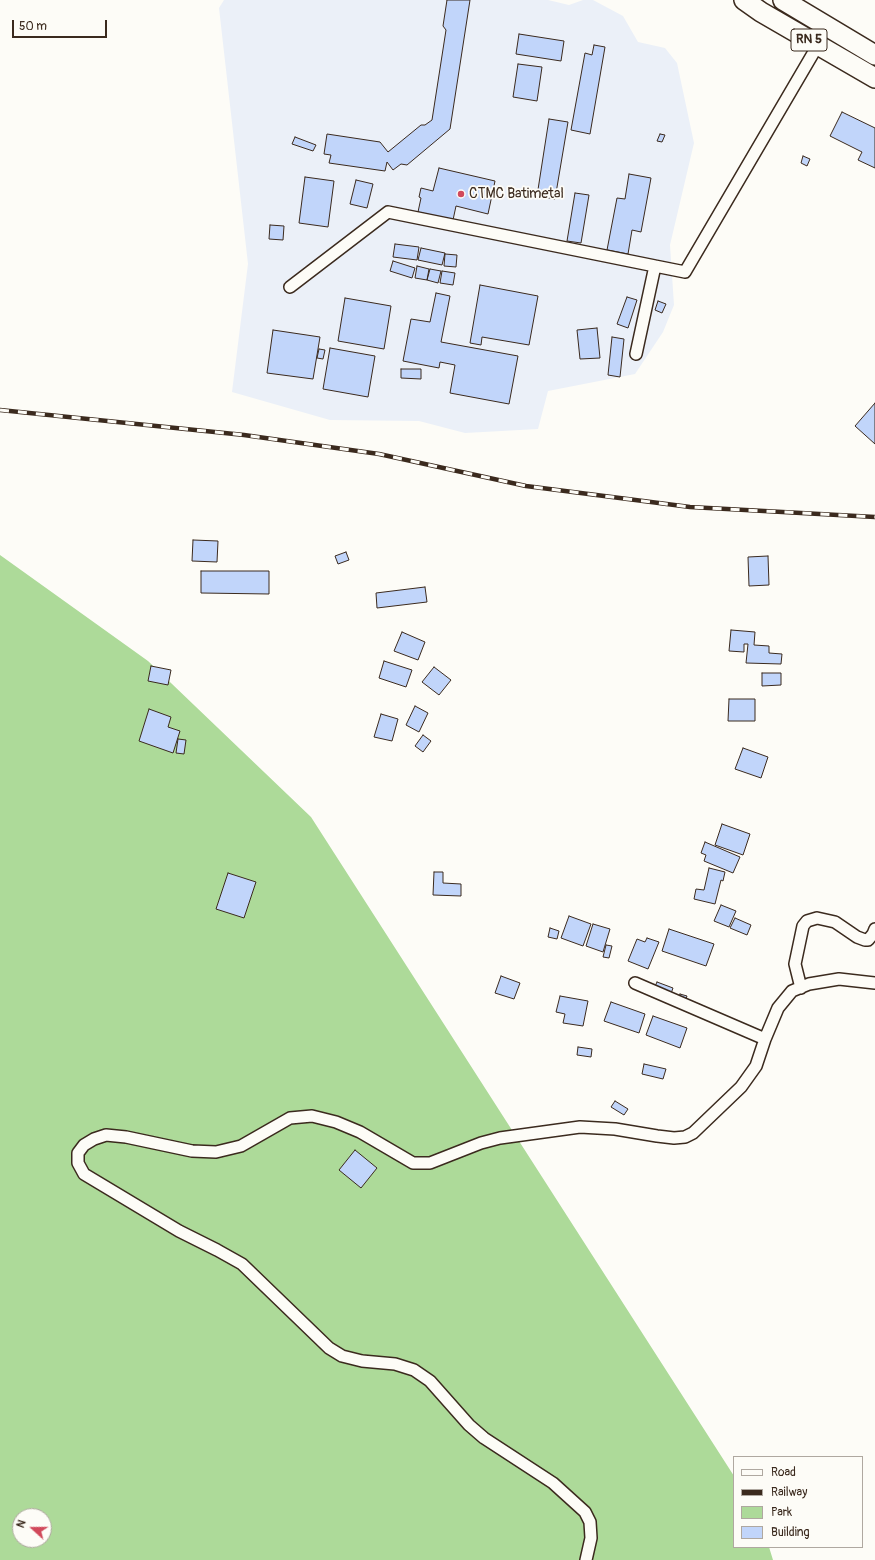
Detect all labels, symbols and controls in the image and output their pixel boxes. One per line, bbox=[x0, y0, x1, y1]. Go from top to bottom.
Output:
scale bar bbox=[14, 12, 109, 38]
text: 50 m bbox=[19, 19, 47, 34]
road number: RN 5 bbox=[791, 29, 827, 51]
place label: CTMC Batimetal bbox=[469, 186, 564, 202]
marker: CTMC Batimetal bbox=[456, 189, 466, 199]
legend bbox=[733, 1456, 863, 1548]
text: Road bbox=[771, 1465, 796, 1480]
text: Railway bbox=[771, 1485, 807, 1500]
text: Park bbox=[771, 1505, 792, 1520]
north arrow bbox=[12, 1508, 52, 1548]
text: N bbox=[14, 1518, 29, 1530]
text: Building bbox=[771, 1525, 810, 1540]

